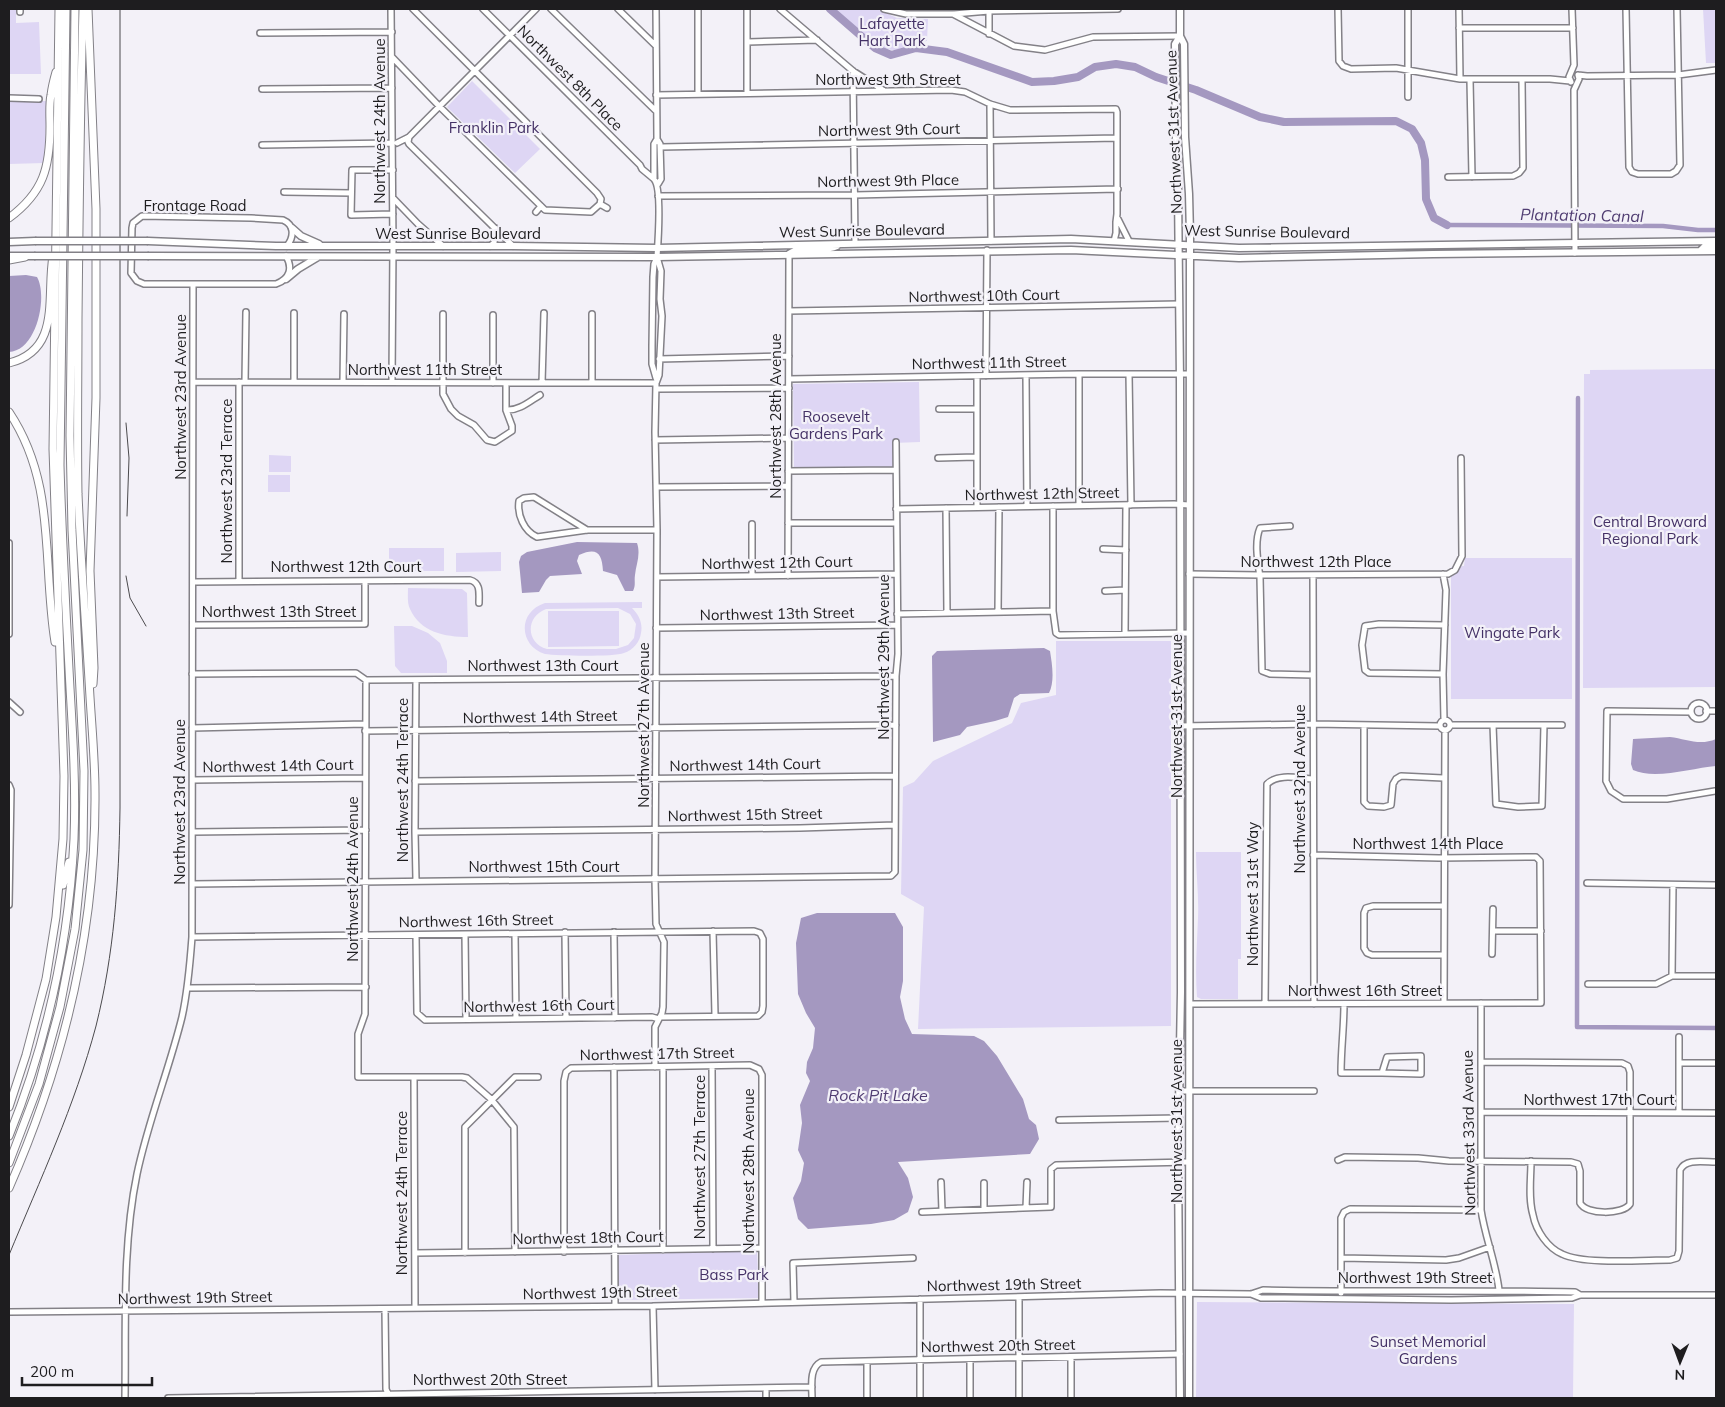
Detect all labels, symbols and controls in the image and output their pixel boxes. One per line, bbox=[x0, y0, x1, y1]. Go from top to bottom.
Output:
park label: Lafayette Hart Park bbox=[858, 14, 926, 50]
street label: Northwest 8th Place bbox=[513, 21, 627, 135]
street label: Northwest 24th Avenue bbox=[370, 38, 389, 204]
street label: Northwest 31st Avenue bbox=[1161, 50, 1186, 214]
street label: Northwest 9th Street bbox=[815, 70, 961, 89]
park label: Franklin Park bbox=[449, 118, 540, 137]
street label: Northwest 9th Court bbox=[818, 119, 960, 140]
street label: Northwest 9th Place bbox=[817, 170, 959, 191]
street label: Frontage Road bbox=[143, 196, 247, 215]
water label: Plantation Canal bbox=[1520, 204, 1644, 226]
street label: West Sunrise Boulevard bbox=[779, 220, 945, 241]
street label: West Sunrise Boulevard bbox=[1184, 221, 1350, 242]
street label: West Sunrise Boulevard bbox=[375, 224, 541, 243]
street label: Northwest 10th Court bbox=[908, 285, 1060, 306]
street label: Northwest 23rd Avenue bbox=[171, 314, 190, 480]
street label: Northwest 28th Avenue bbox=[766, 333, 785, 499]
street label: Northwest 11th Street bbox=[912, 352, 1066, 373]
street label: Northwest 11th Street bbox=[348, 360, 502, 379]
street label: Northwest 23rd Terrace bbox=[217, 399, 236, 563]
park label: Roosevelt Gardens Park bbox=[789, 407, 883, 443]
street label: Northwest 12th Street bbox=[965, 483, 1119, 504]
park label: Central Broward Regional Park bbox=[1593, 512, 1707, 548]
street label: Northwest 12th Court bbox=[701, 552, 853, 573]
street label: Northwest 12th Place bbox=[1241, 552, 1391, 571]
street label: Northwest 12th Court bbox=[270, 557, 422, 576]
street label: Northwest 29th Avenue bbox=[874, 574, 893, 740]
street label: Northwest 13th Street bbox=[202, 602, 356, 621]
street label: Northwest 13th Street bbox=[700, 603, 854, 624]
park label: Wingate Park bbox=[1464, 623, 1560, 642]
street label: Northwest 31st Avenue bbox=[1167, 634, 1186, 798]
street label: Northwest 27th Avenue bbox=[634, 642, 653, 808]
street label: Northwest 13th Court bbox=[467, 656, 619, 675]
street label: Northwest 24th Terrace bbox=[393, 698, 412, 862]
street label: Northwest 32nd Avenue bbox=[1290, 704, 1309, 874]
street label: Northwest 14th Street bbox=[463, 706, 617, 727]
street label: Northwest 23rd Avenue bbox=[170, 719, 189, 885]
street label: Northwest 14th Court bbox=[669, 754, 821, 775]
street label: Northwest 14th Court bbox=[202, 755, 354, 776]
street label: Northwest 24th Avenue bbox=[343, 796, 362, 962]
street label: Northwest 15th Street bbox=[668, 804, 822, 825]
street label: Northwest 31st Way bbox=[1243, 822, 1262, 966]
street label: Northwest 14th Place bbox=[1353, 834, 1503, 853]
street label: Northwest 15th Court bbox=[468, 857, 620, 876]
street label: Northwest 16th Street bbox=[399, 910, 553, 931]
street label: Northwest 16th Street bbox=[1288, 981, 1442, 1000]
street label: Northwest 16th Court bbox=[463, 995, 615, 1016]
street label: Northwest 31st Avenue bbox=[1167, 1039, 1186, 1203]
street label: Northwest 17th Street bbox=[580, 1043, 734, 1064]
street label: Northwest 33rd Avenue bbox=[1458, 1050, 1479, 1216]
street label: Northwest 27th Terrace bbox=[690, 1075, 709, 1239]
water label: Rock Pit Lake bbox=[828, 1085, 928, 1105]
street label: Northwest 28th Avenue bbox=[739, 1088, 758, 1254]
street label: Northwest 17th Court bbox=[1523, 1090, 1675, 1109]
street label: Northwest 24th Terrace bbox=[392, 1111, 411, 1275]
street label: Northwest 18th Court bbox=[512, 1227, 664, 1248]
park label: Bass Park bbox=[699, 1265, 769, 1284]
street label: Northwest 19th Street bbox=[1338, 1268, 1492, 1287]
street label: Northwest 19th Street bbox=[927, 1274, 1081, 1295]
street label: Northwest 19th Street bbox=[523, 1282, 677, 1303]
street label: Northwest 19th Street bbox=[118, 1287, 272, 1308]
park label: Sunset Memorial Gardens bbox=[1370, 1332, 1486, 1368]
street label: Northwest 20th Street bbox=[921, 1335, 1075, 1356]
north arrow bbox=[1655, 1337, 1705, 1387]
scale bar bbox=[22, 1354, 152, 1386]
text: 200 m bbox=[30, 1362, 74, 1381]
text: N bbox=[1674, 1366, 1685, 1384]
street label: Northwest 20th Street bbox=[413, 1370, 567, 1389]

